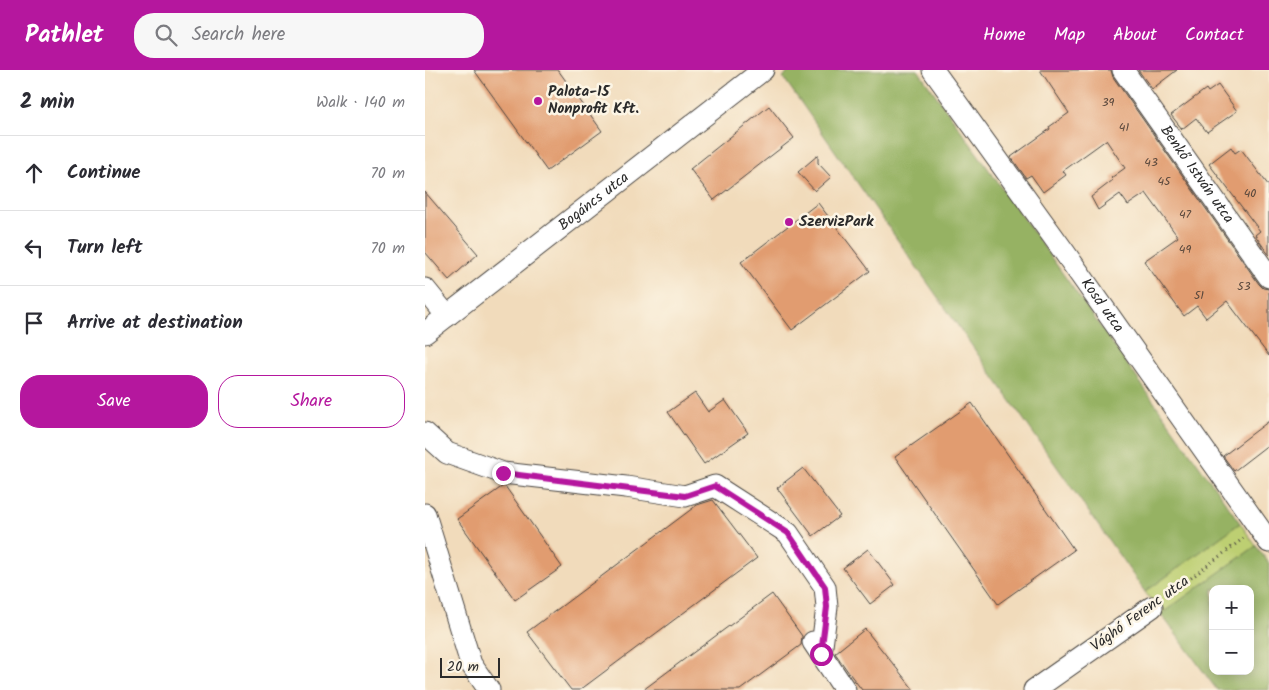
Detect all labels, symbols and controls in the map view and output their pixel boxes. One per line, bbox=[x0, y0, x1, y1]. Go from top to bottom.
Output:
search box bbox=[134, 13, 484, 58]
text: Pathlet bbox=[25, 16, 104, 55]
text: Search here bbox=[192, 20, 285, 50]
icon: search bbox=[152, 21, 180, 49]
text: Home bbox=[983, 21, 1026, 50]
text: Map bbox=[1054, 21, 1085, 50]
text: About bbox=[1113, 21, 1157, 50]
text: Contact bbox=[1185, 21, 1244, 50]
place label: Palota-15 Nonprofit Kft. bbox=[548, 80, 639, 121]
text: 2 min bbox=[20, 86, 75, 119]
text: Walk · 140 m bbox=[316, 90, 405, 115]
house number: 39 bbox=[1102, 93, 1114, 112]
marker: Palota-15 Nonprofit Kft. bbox=[532, 95, 544, 107]
house number: 41 bbox=[1119, 118, 1129, 137]
street label: Benkő István utca bbox=[1154, 121, 1240, 229]
house number: 43 bbox=[1144, 153, 1158, 172]
text: Continue bbox=[67, 158, 140, 188]
icon: ahead bbox=[20, 159, 48, 187]
text: 70 m bbox=[370, 161, 405, 186]
street label: Bogáncs utca bbox=[553, 166, 635, 237]
house number: 45 bbox=[1157, 172, 1172, 191]
house number: 40 bbox=[1244, 184, 1256, 203]
house number: 47 bbox=[1179, 205, 1192, 224]
place label: SzervizPark bbox=[799, 210, 874, 234]
marker: SzervizPark bbox=[783, 216, 795, 228]
text: Turn left bbox=[67, 233, 142, 263]
icon: left bbox=[20, 234, 48, 262]
text: 70 m bbox=[370, 236, 405, 261]
house number: 49 bbox=[1179, 240, 1191, 259]
street label: Kosd utca bbox=[1074, 273, 1130, 338]
house number: 53 bbox=[1237, 277, 1251, 296]
house number: 51 bbox=[1194, 286, 1204, 305]
text: Arrive at destination bbox=[67, 308, 243, 338]
icon: arrive bbox=[20, 309, 48, 337]
button: Save bbox=[20, 375, 208, 428]
button: Share bbox=[218, 375, 405, 428]
route end bbox=[492, 462, 515, 485]
street label: Vághó Ferenc utca bbox=[1086, 570, 1194, 658]
map controls bbox=[1209, 585, 1254, 675]
button: + bbox=[1209, 585, 1254, 630]
button: − bbox=[1209, 630, 1254, 675]
route start bbox=[810, 643, 833, 666]
scale bar bbox=[440, 655, 500, 678]
text: 20 m bbox=[447, 656, 479, 678]

